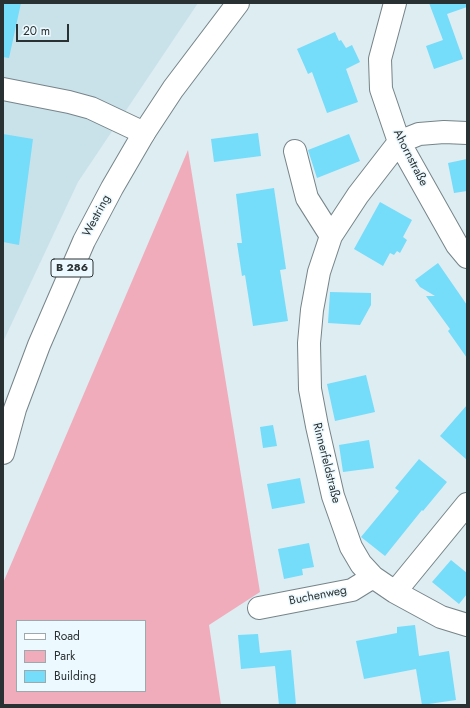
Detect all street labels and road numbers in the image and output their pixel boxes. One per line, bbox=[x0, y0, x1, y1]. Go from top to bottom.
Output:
street label: Ahornstraße bbox=[390, 127, 430, 189]
street label: Westring bbox=[80, 193, 114, 239]
road number: B 286 bbox=[51, 259, 93, 277]
street label: Rinnerfeldstraße bbox=[309, 421, 343, 505]
street label: Buchenweg bbox=[288, 583, 348, 609]

